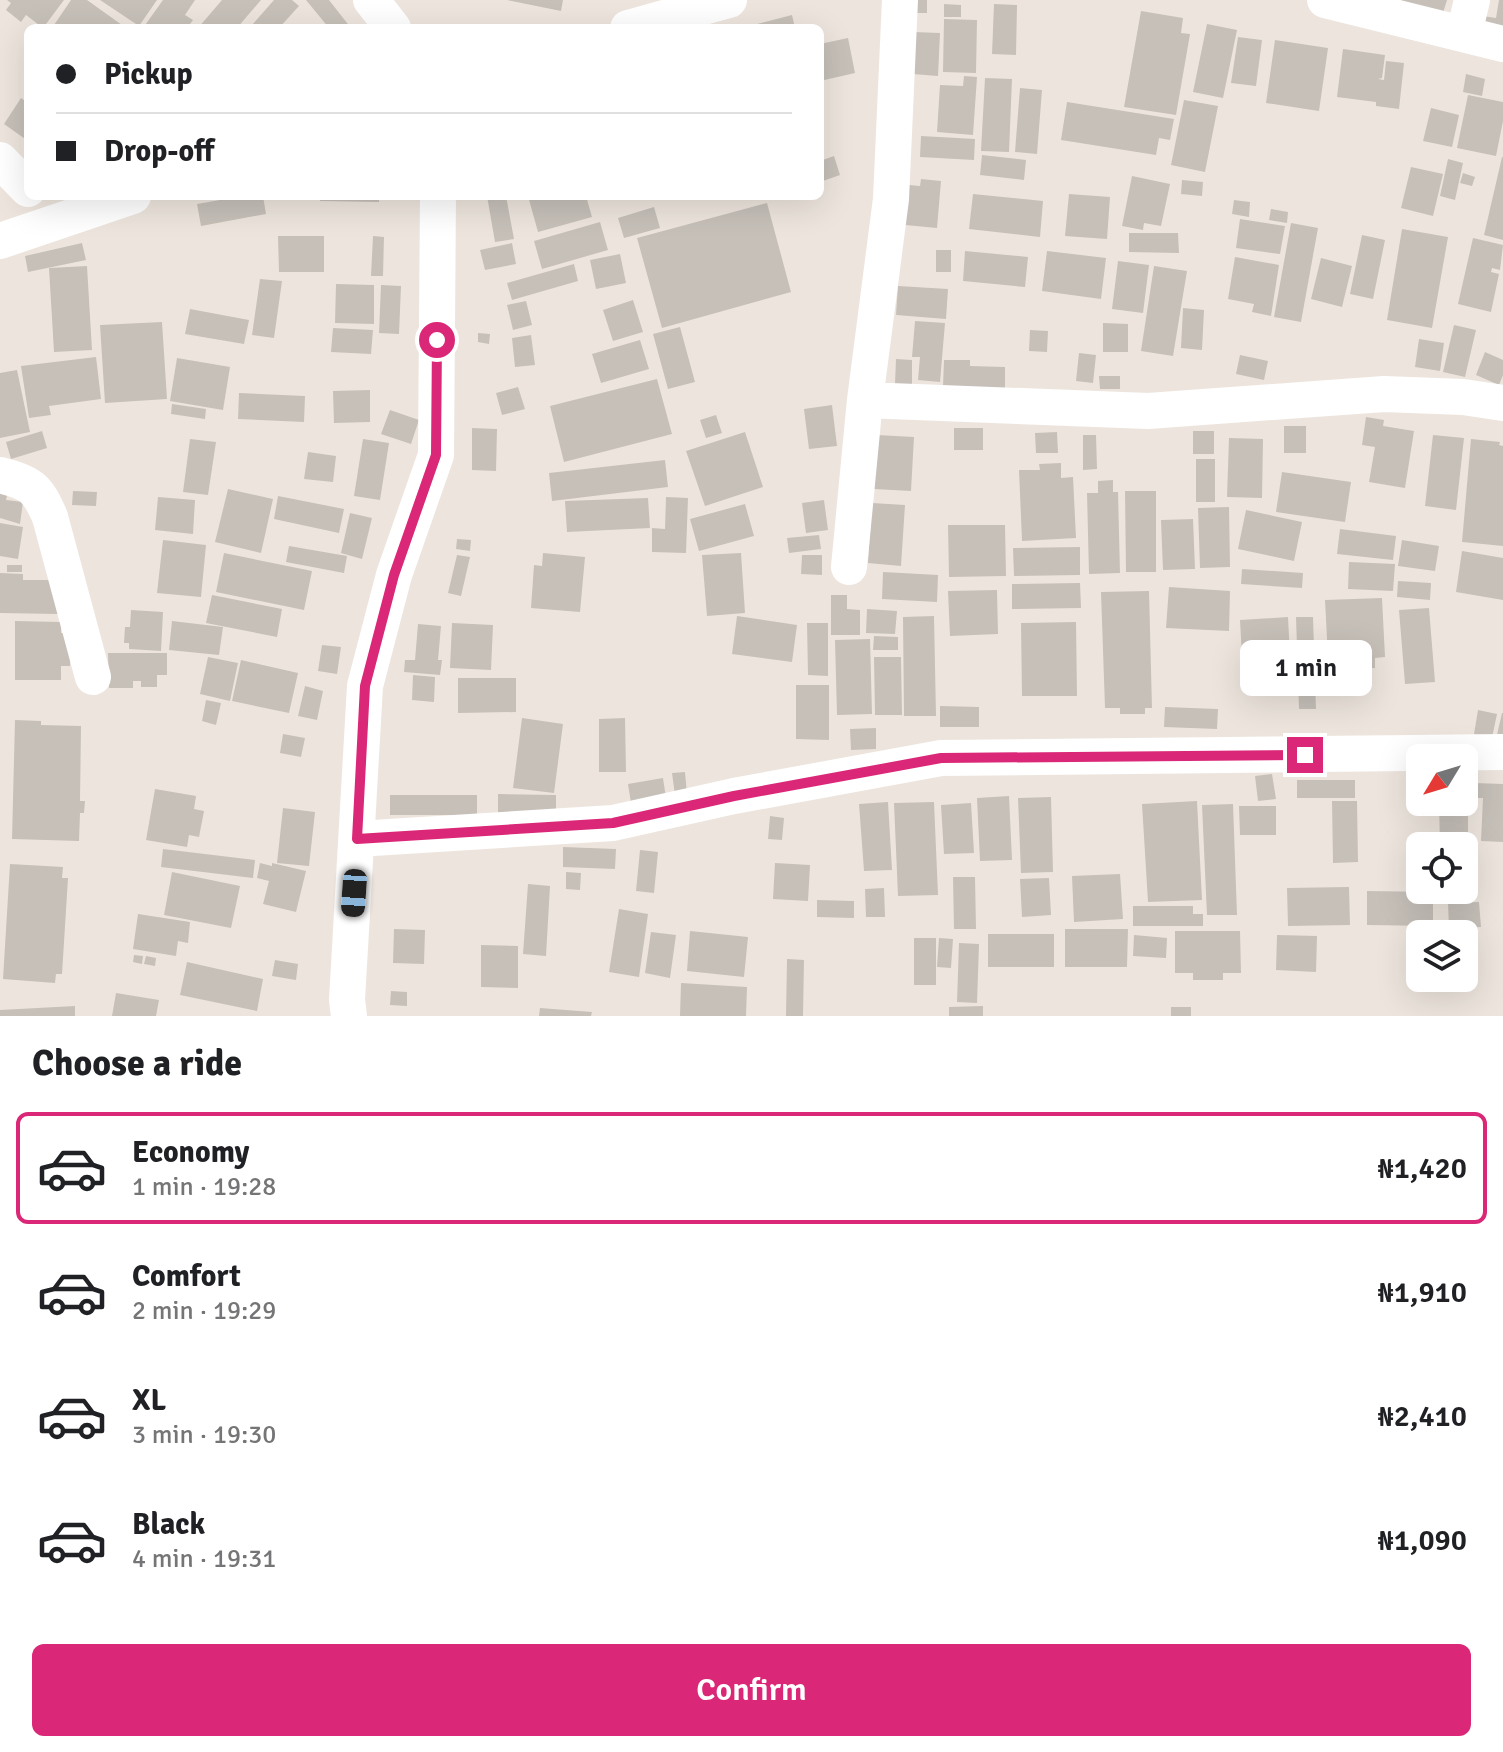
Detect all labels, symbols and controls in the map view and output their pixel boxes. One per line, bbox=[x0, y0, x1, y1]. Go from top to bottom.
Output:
text: Pickup bbox=[104, 56, 193, 93]
text: Drop-off bbox=[104, 133, 214, 170]
route start bbox=[419, 322, 455, 358]
callout: 1 min bbox=[1239, 639, 1371, 695]
text: 1 min bbox=[1275, 652, 1337, 684]
route end bbox=[1287, 737, 1323, 773]
north arrow bbox=[1406, 744, 1478, 816]
map controls bbox=[1406, 744, 1478, 992]
button: locate bbox=[1406, 832, 1478, 904]
car bbox=[340, 868, 368, 918]
button: layers bbox=[1406, 920, 1478, 992]
text: Choose a ride bbox=[32, 1041, 242, 1086]
icon: car bbox=[36, 1132, 108, 1204]
text: Economy bbox=[132, 1134, 249, 1171]
text: ₦1,420 bbox=[1378, 1150, 1467, 1187]
text: 1 min · 19:28 bbox=[132, 1171, 276, 1203]
icon: car bbox=[36, 1256, 108, 1328]
text: Comfort bbox=[132, 1258, 241, 1295]
text: ₦1,910 bbox=[1378, 1274, 1467, 1311]
text: 2 min · 19:29 bbox=[132, 1295, 276, 1327]
icon: car bbox=[36, 1380, 108, 1452]
text: XL bbox=[132, 1382, 166, 1419]
text: ₦2,410 bbox=[1378, 1398, 1467, 1435]
text: 3 min · 19:30 bbox=[132, 1419, 276, 1451]
icon: car bbox=[36, 1504, 108, 1576]
text: Black bbox=[132, 1506, 205, 1543]
text: ₦1,090 bbox=[1378, 1522, 1467, 1559]
text: 4 min · 19:31 bbox=[132, 1543, 276, 1575]
button: Confirm bbox=[32, 1644, 1471, 1736]

